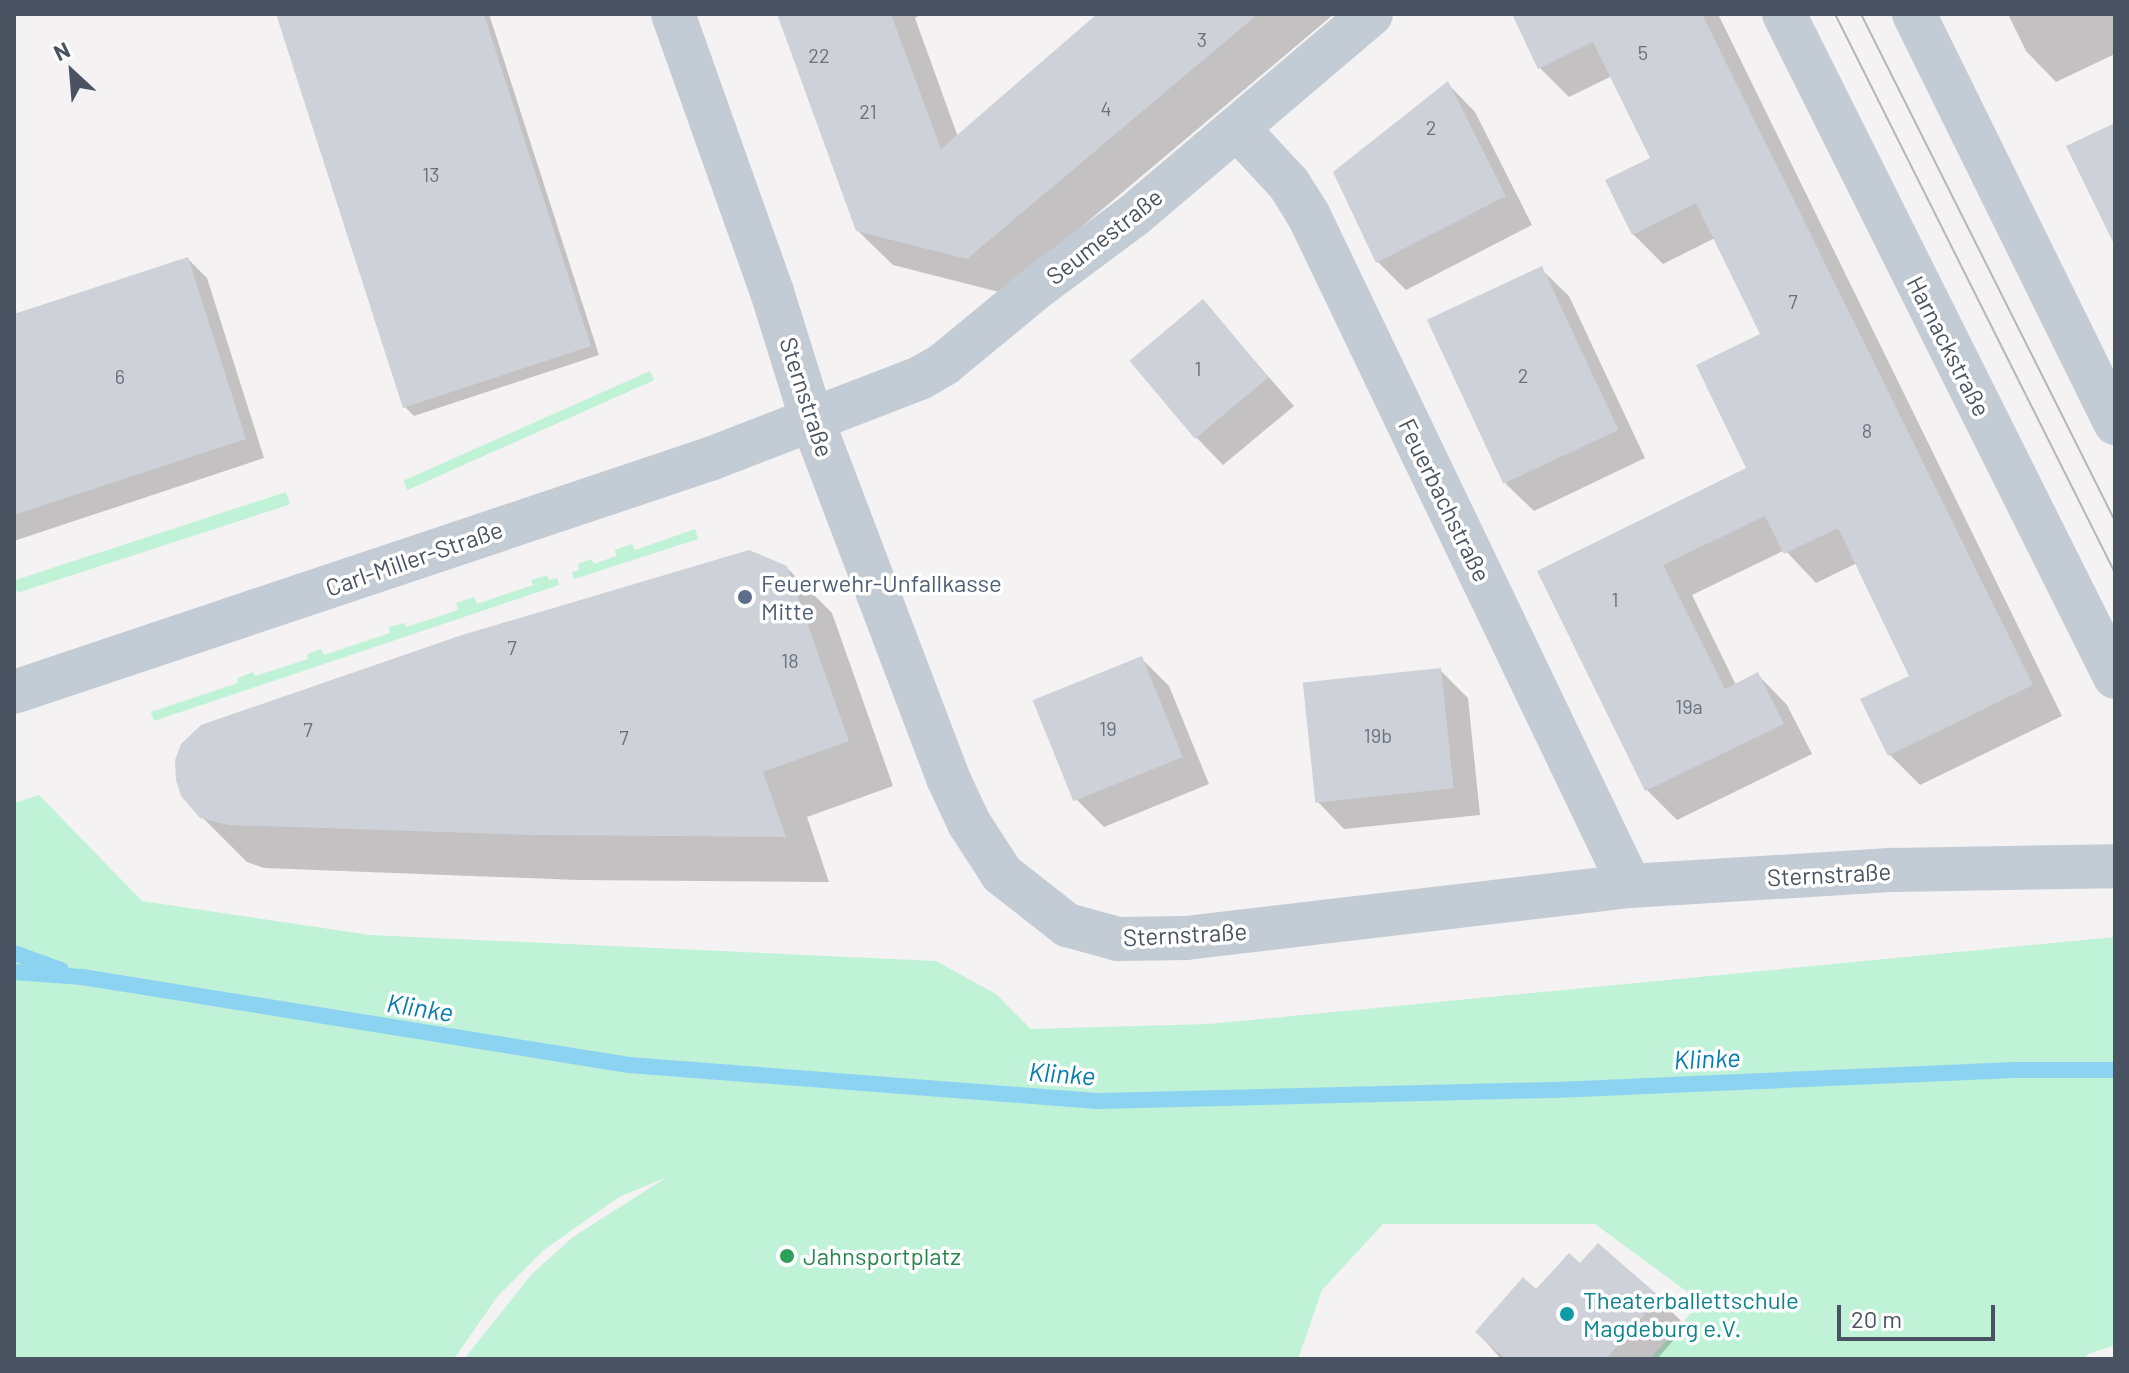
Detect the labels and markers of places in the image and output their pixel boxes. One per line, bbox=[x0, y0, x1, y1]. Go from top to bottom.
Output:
place label: Feuerwehr-Unfallkasse Mitte bbox=[761, 569, 1002, 625]
marker: Feuerwehr-Unfallkasse Mitte bbox=[736, 588, 754, 606]
place label: Jahnsportplatz bbox=[803, 1242, 961, 1270]
marker: Jahnsportplatz bbox=[778, 1247, 796, 1265]
place label: Theaterballettschule Magdeburg e.V. bbox=[1583, 1286, 1799, 1342]
marker: Theaterballettschule Magdeburg e.V. bbox=[1558, 1305, 1576, 1323]

